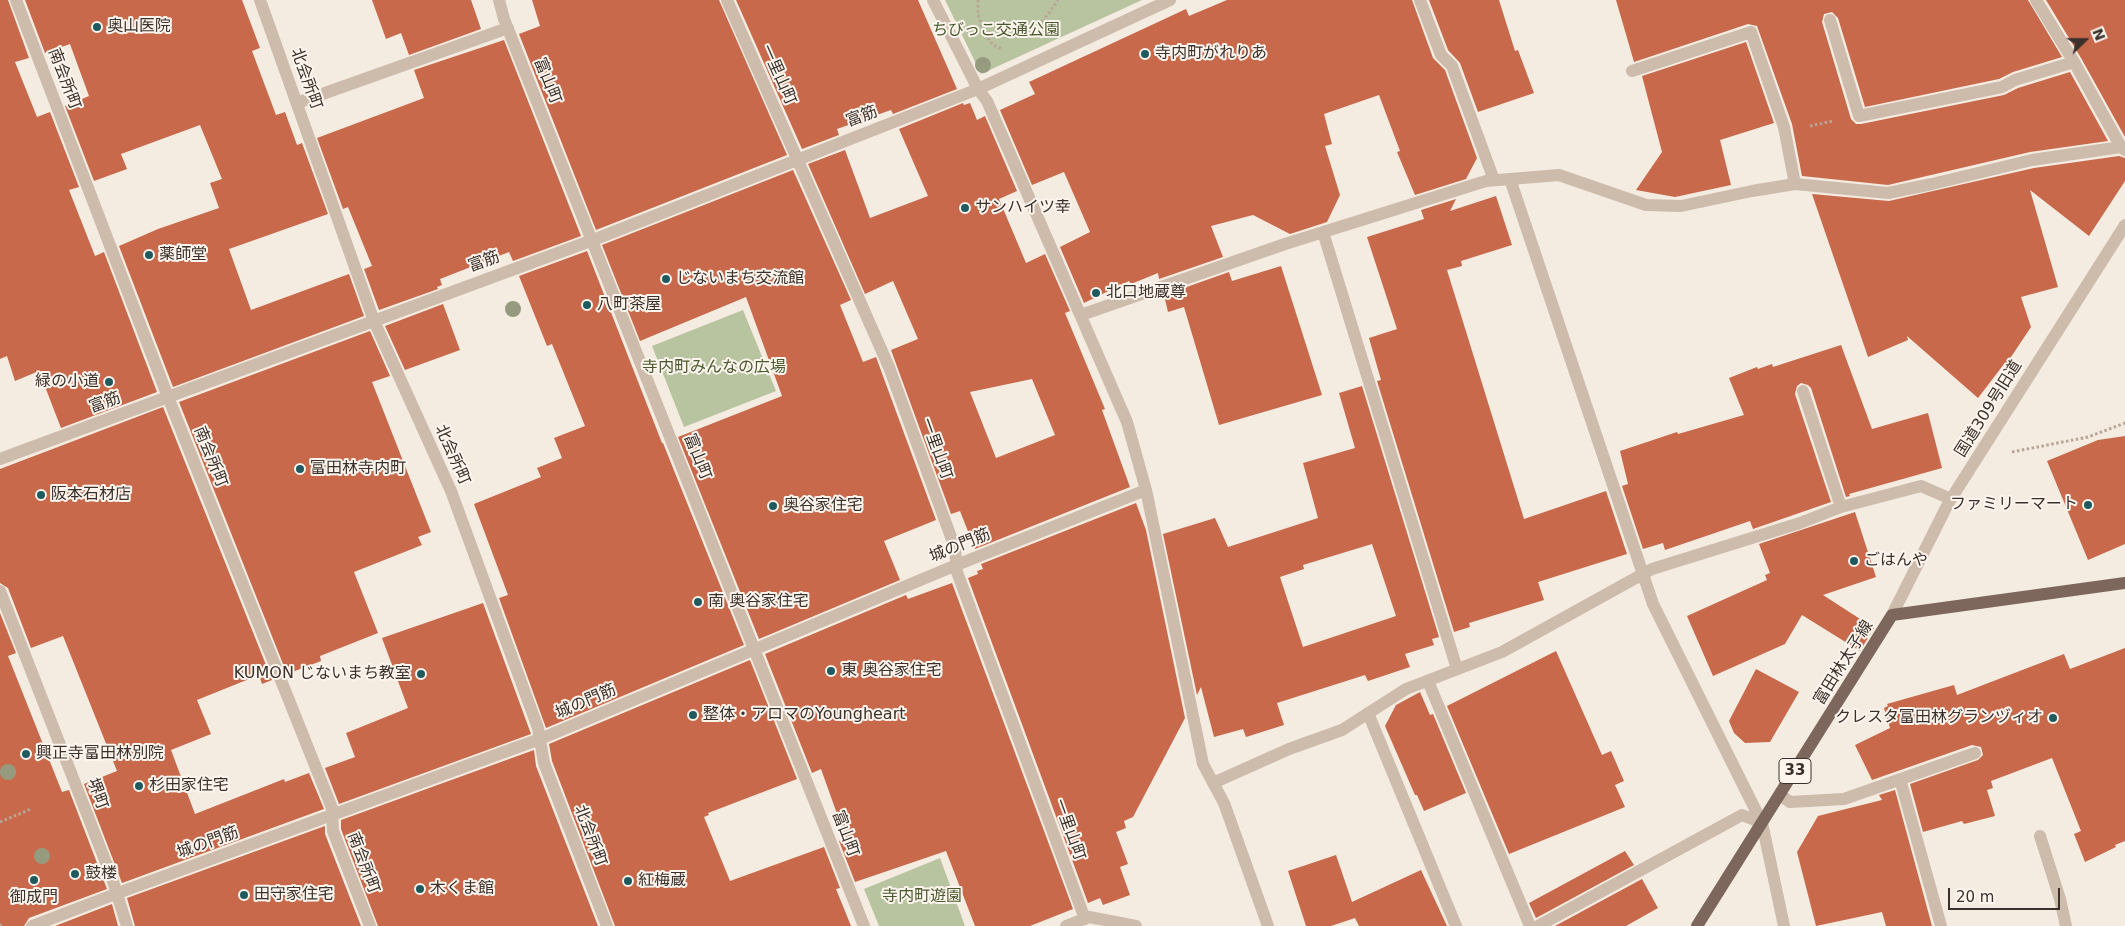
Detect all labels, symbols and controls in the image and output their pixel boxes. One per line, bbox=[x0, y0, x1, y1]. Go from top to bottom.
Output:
north arrow bbox=[2060, 15, 2110, 65]
place label: 奥山医院 bbox=[107, 17, 171, 37]
marker: 奥山医院 bbox=[91, 21, 103, 33]
park label: ちびっこ交通公園 bbox=[932, 21, 1060, 41]
text: N bbox=[2089, 26, 2109, 43]
street label: 一里山町 bbox=[756, 42, 800, 108]
place label: 寺内町がれりあ bbox=[1155, 44, 1267, 64]
street label: 南会所町 bbox=[44, 46, 84, 112]
street label: 北会所町 bbox=[286, 46, 326, 112]
marker: 寺内町がれりあ bbox=[1139, 48, 1151, 60]
street label: 富山町 bbox=[529, 55, 565, 107]
street label: 富筋 bbox=[844, 102, 880, 132]
place label: サンハイツ幸 bbox=[975, 198, 1071, 218]
marker: サンハイツ幸 bbox=[959, 202, 971, 214]
place label: 薬師堂 bbox=[159, 245, 207, 265]
street label: 富筋 bbox=[466, 248, 502, 276]
marker: 薬師堂 bbox=[143, 249, 155, 261]
place label: じないまち交流館 bbox=[676, 269, 804, 289]
marker: じないまち交流館 bbox=[660, 273, 672, 285]
place label: 北口地蔵尊 bbox=[1106, 283, 1186, 303]
marker: 北口地蔵尊 bbox=[1090, 287, 1102, 299]
place label: 八町茶屋 bbox=[597, 295, 661, 315]
marker: 八町茶屋 bbox=[581, 299, 593, 311]
street label: 国道309号旧道 bbox=[1952, 357, 2026, 461]
park label: 寺内町みんなの広場 bbox=[642, 358, 786, 378]
place label: 緑の小道 bbox=[35, 372, 99, 392]
marker: 緑の小道 bbox=[103, 376, 115, 388]
street label: 富筋 bbox=[87, 389, 123, 417]
street label: 一里山町 bbox=[916, 416, 956, 482]
street label: 北会所町 bbox=[430, 422, 474, 488]
street label: 南会所町 bbox=[189, 424, 231, 490]
street label: 富山町 bbox=[679, 431, 715, 483]
place label: 富田林寺内町 bbox=[310, 459, 406, 479]
marker: 富田林寺内町 bbox=[294, 463, 306, 475]
place label: 阪本石材店 bbox=[51, 485, 131, 505]
marker: 阪本石材店 bbox=[35, 489, 47, 501]
place label: ファミリーマート bbox=[1950, 495, 2078, 515]
place label: 奥谷家住宅 bbox=[783, 496, 863, 516]
marker: ファミリーマート bbox=[2082, 499, 2094, 511]
marker: 奥谷家住宅 bbox=[767, 500, 779, 512]
street label: 城の門筋 bbox=[927, 525, 993, 567]
place label: ごはんや bbox=[1864, 551, 1928, 571]
marker: ごはんや bbox=[1848, 555, 1860, 567]
place label: 南 奥谷家住宅 bbox=[708, 592, 809, 612]
marker: 南 奥谷家住宅 bbox=[692, 596, 704, 608]
street label: 富田林太子線 bbox=[1810, 617, 1878, 709]
place label: 東 奥谷家住宅 bbox=[841, 661, 942, 681]
place label: KUMON じないまち教室 bbox=[234, 664, 411, 684]
marker: 東 奥谷家住宅 bbox=[825, 665, 837, 677]
marker: KUMON じないまち教室 bbox=[415, 668, 427, 680]
street label: 城の門筋 bbox=[553, 681, 619, 723]
place label: 整体・アロマのYoungheart bbox=[703, 705, 906, 725]
place label: クレスタ富田林グランヅィオ bbox=[1835, 708, 2043, 728]
marker: 整体・アロマのYoungheart bbox=[687, 709, 699, 721]
marker: クレスタ富田林グランヅィオ bbox=[2047, 712, 2059, 724]
place label: 興正寺富田林別院 bbox=[36, 744, 164, 764]
marker: 興正寺富田林別院 bbox=[20, 748, 32, 760]
road number: 33 bbox=[1779, 758, 1811, 784]
street label: 堺町 bbox=[82, 776, 112, 812]
place label: 杉田家住宅 bbox=[149, 776, 229, 796]
marker: 杉田家住宅 bbox=[133, 780, 145, 792]
street label: 一里山町 bbox=[1049, 797, 1089, 863]
street label: 北会所町 bbox=[570, 803, 610, 869]
street label: 富山町 bbox=[827, 808, 863, 860]
street label: 城の門筋 bbox=[175, 823, 241, 863]
street label: 南会所町 bbox=[343, 830, 383, 896]
place label: 鼓楼 bbox=[85, 864, 117, 884]
marker: 鼓楼 bbox=[69, 868, 81, 880]
place label: 紅梅蔵 bbox=[638, 871, 686, 891]
marker: 御成門 bbox=[28, 874, 40, 886]
marker: 紅梅蔵 bbox=[622, 875, 634, 887]
scale bar bbox=[1950, 878, 2062, 910]
place label: 木くま館 bbox=[430, 879, 494, 899]
marker: 木くま館 bbox=[414, 883, 426, 895]
place label: 田守家住宅 bbox=[254, 885, 334, 905]
park label: 寺内町遊園 bbox=[882, 887, 962, 907]
place label: 御成門 bbox=[10, 888, 58, 908]
text: 20 m bbox=[1956, 888, 1994, 906]
marker: 田守家住宅 bbox=[238, 889, 250, 901]

